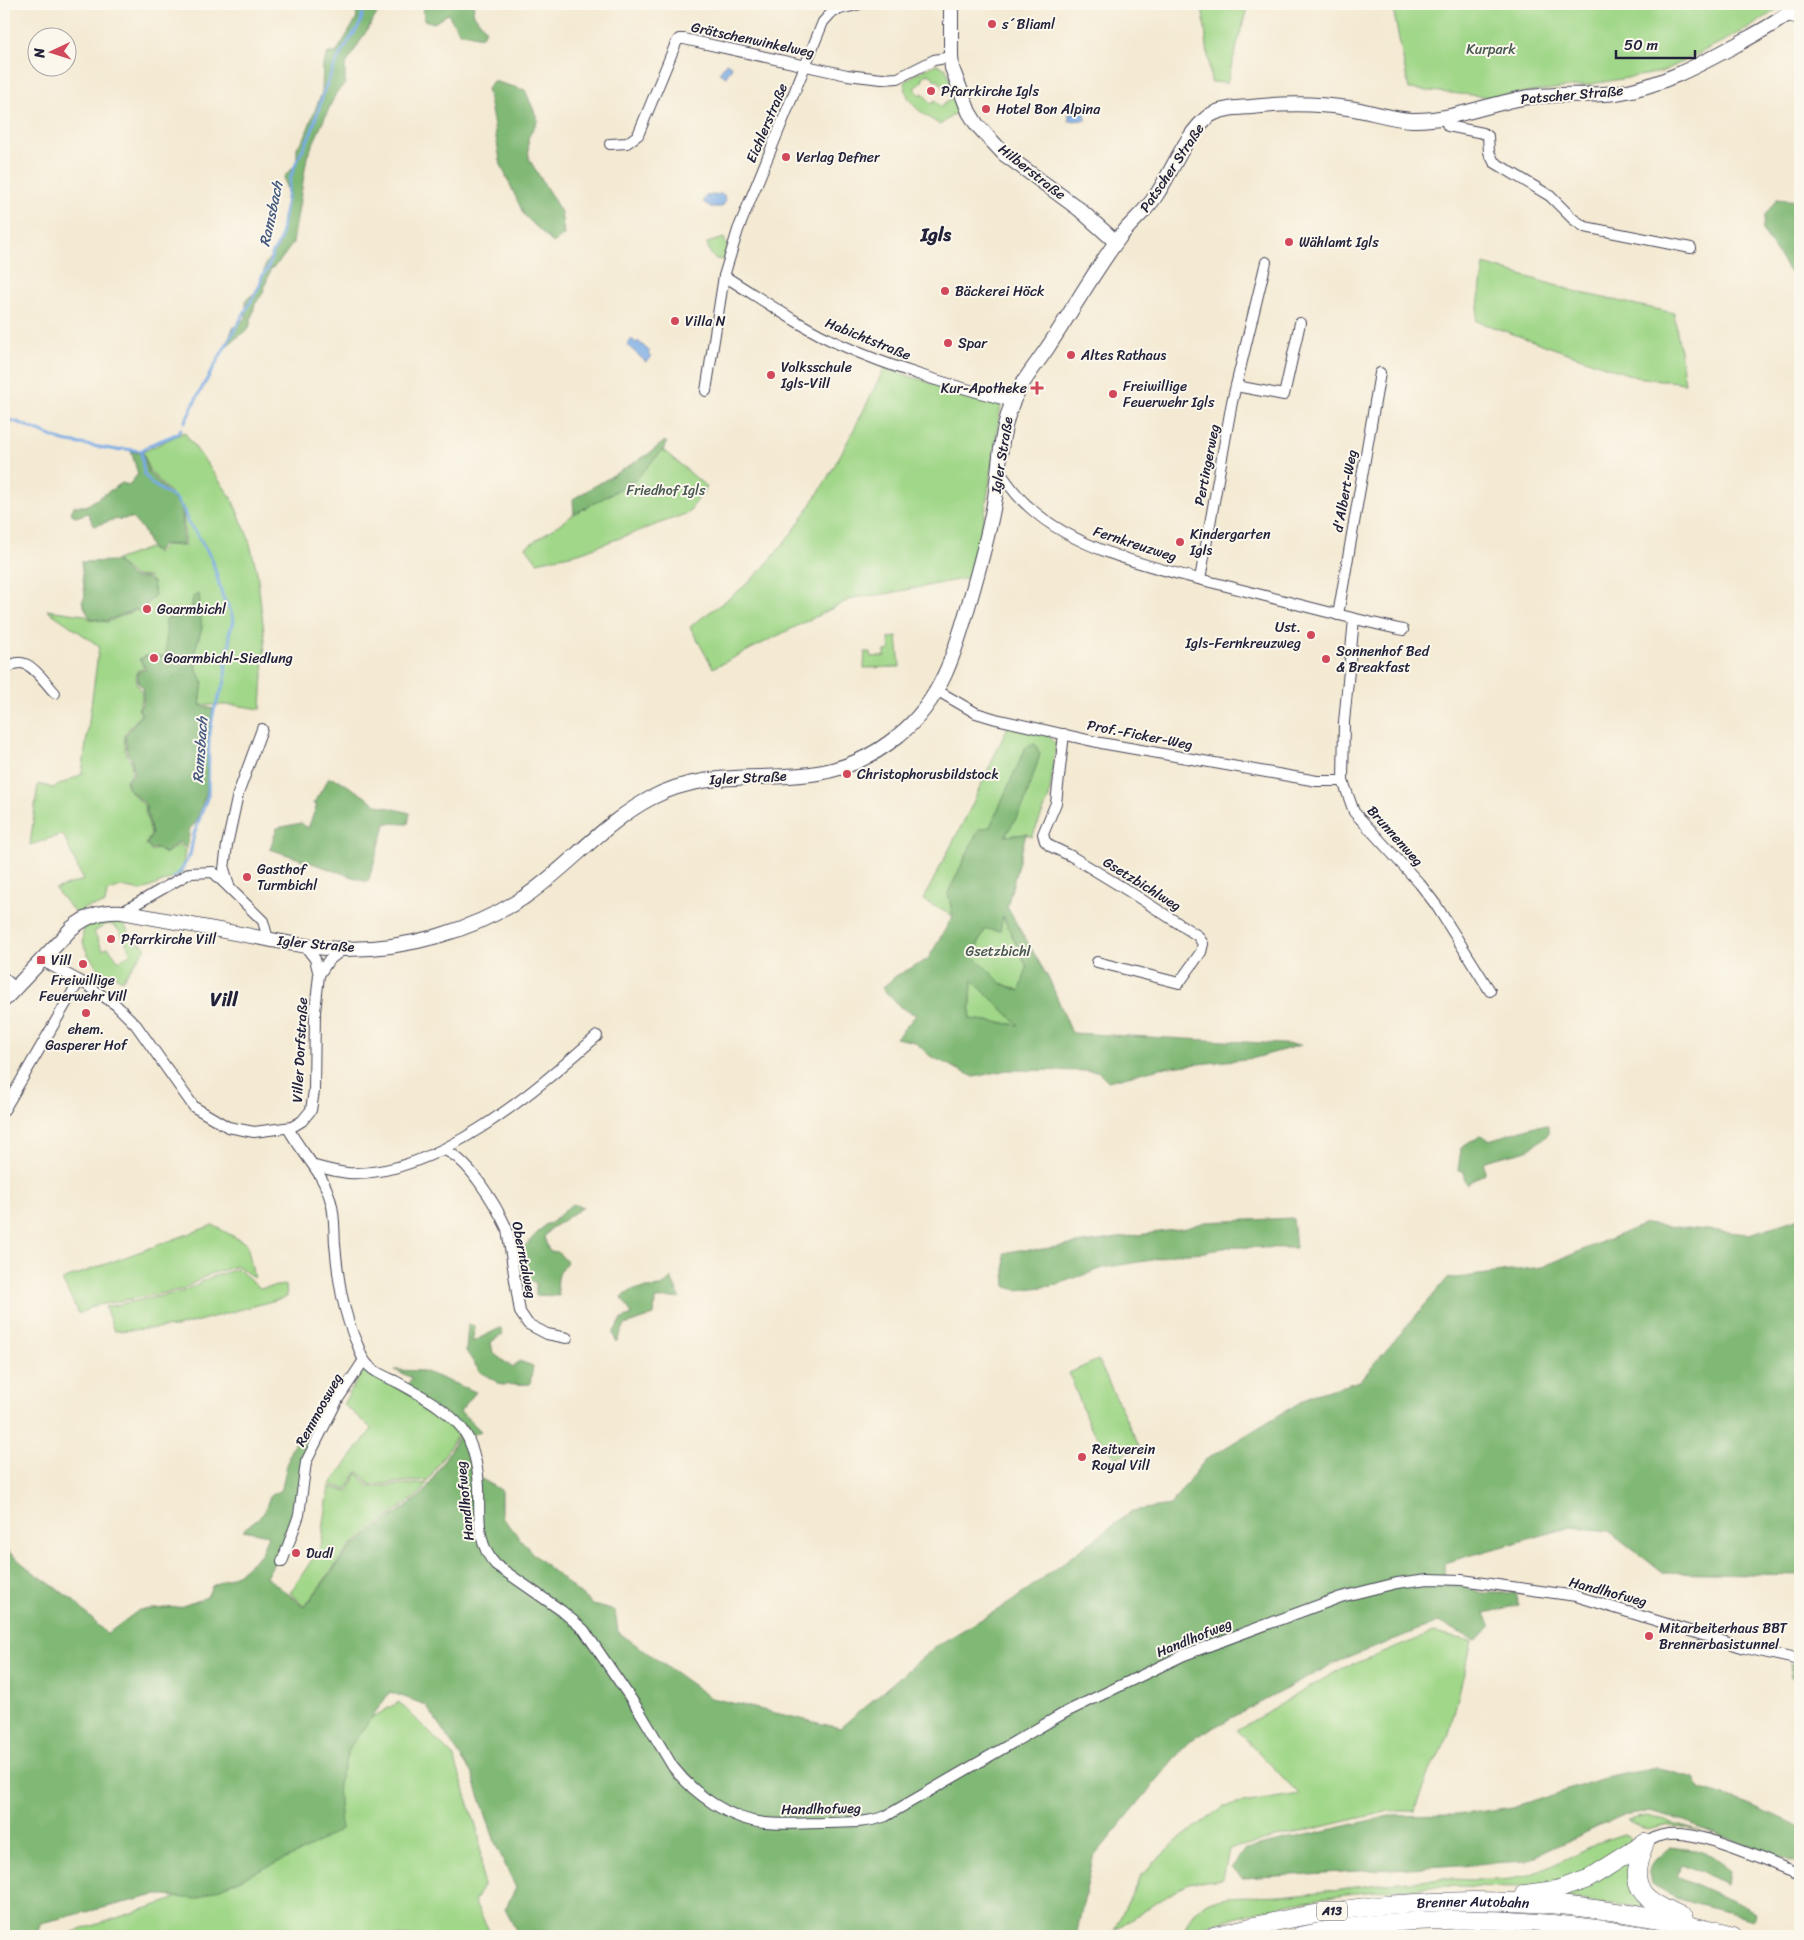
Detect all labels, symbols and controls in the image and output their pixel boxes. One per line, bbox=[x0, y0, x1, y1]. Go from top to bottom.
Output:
place label: s´Bliaml bbox=[1001, 12, 1056, 37]
street label: Grätschenwinkelweg bbox=[689, 15, 817, 65]
marker: s´Bliaml bbox=[986, 18, 998, 30]
north arrow bbox=[28, 28, 78, 78]
scale bar bbox=[1616, 28, 1695, 60]
text: 50 m bbox=[1624, 32, 1659, 58]
park label: Kurpark bbox=[1466, 37, 1516, 62]
text: N bbox=[27, 47, 52, 60]
street label: Patscher Straße bbox=[1520, 78, 1624, 112]
street label: Eichlerstraße bbox=[739, 79, 795, 167]
place label: Pfarrkirche Igls bbox=[941, 79, 1040, 104]
marker: Pfarrkirche Igls bbox=[925, 85, 937, 97]
place label: Hotel Bon Alpina bbox=[996, 97, 1101, 122]
marker: Hotel Bon Alpina bbox=[980, 103, 992, 115]
street label: Patscher Straße bbox=[1133, 118, 1211, 218]
street label: Hilberstraße bbox=[993, 137, 1071, 207]
place label: Verlag Defner bbox=[796, 145, 881, 170]
marker: Verlag Defner bbox=[780, 151, 792, 163]
water label: Ramsbach bbox=[251, 177, 291, 249]
district label: Igls bbox=[920, 218, 952, 251]
place label: Wählamt Igls bbox=[1299, 230, 1379, 255]
marker: Wählamt Igls bbox=[1283, 236, 1295, 248]
place label: Bäckerei Höck bbox=[955, 279, 1045, 304]
marker: Bäckerei Höck bbox=[939, 285, 951, 297]
place label: Villa N bbox=[685, 309, 726, 334]
street label: Habichtstraße bbox=[821, 310, 915, 368]
marker: Villa N bbox=[669, 315, 681, 327]
place label: Spar bbox=[958, 331, 988, 356]
marker: Spar bbox=[942, 337, 954, 349]
place label: Altes Rathaus bbox=[1080, 343, 1166, 368]
marker: Altes Rathaus bbox=[1065, 349, 1077, 361]
place label: Volksschule Igls-Vill bbox=[780, 355, 852, 396]
marker: Volksschule Igls-Vill bbox=[765, 369, 777, 381]
place label: Freiwillige Feuerwehr Igls bbox=[1123, 374, 1215, 415]
place label: Kur-Apotheke bbox=[941, 376, 1027, 401]
marker: Kur-Apotheke bbox=[1031, 382, 1043, 394]
marker: Freiwillige Feuerwehr Igls bbox=[1107, 388, 1119, 400]
street label: Igler Straße bbox=[983, 415, 1020, 496]
street label: Pertingerweg bbox=[1187, 422, 1227, 508]
street label: d'Albert-Weg bbox=[1325, 448, 1365, 534]
park label: Friedhof Igls bbox=[627, 478, 706, 503]
street label: Fernkreuzweg bbox=[1090, 519, 1180, 569]
place label: Kindergarten Igls bbox=[1189, 522, 1271, 563]
marker: Kindergarten Igls bbox=[1174, 536, 1186, 548]
place label: Goarmbichl bbox=[157, 597, 227, 622]
marker: Goarmbichl bbox=[141, 603, 153, 615]
place label: Ust. Igls-Fernkreuzweg bbox=[1185, 615, 1301, 656]
marker: Ust. Igls-Fernkreuzweg bbox=[1305, 629, 1317, 641]
place label: Sonnenhof Bed & Breakfast bbox=[1336, 639, 1431, 680]
place label: Goarmbichl-Siedlung bbox=[164, 646, 293, 671]
marker: Goarmbichl-Siedlung bbox=[148, 652, 160, 664]
marker: Sonnenhof Bed & Breakfast bbox=[1320, 653, 1332, 665]
street label: Prof.-Ficker-Weg bbox=[1085, 713, 1195, 757]
water label: Ramsbach bbox=[185, 714, 215, 784]
place label: Christophorusbildstock bbox=[857, 762, 999, 787]
street label: Igler Straße bbox=[708, 763, 787, 793]
marker: Christophorusbildstock bbox=[841, 768, 853, 780]
street label: Brunnenweg bbox=[1360, 800, 1430, 872]
street label: Gsetzbichlweg bbox=[1098, 850, 1186, 918]
place label: Gasthof Turmbichl bbox=[257, 857, 318, 898]
marker: Gasthof Turmbichl bbox=[241, 871, 253, 883]
place label: Pfarrkirche Vill bbox=[121, 927, 217, 952]
street label: Igler Straße bbox=[275, 928, 356, 960]
marker: Pfarrkirche Vill bbox=[105, 933, 117, 945]
park label: Gsetzbichl bbox=[966, 939, 1031, 964]
place label: Vill bbox=[51, 948, 72, 973]
marker: Vill bbox=[35, 954, 47, 966]
marker: Freiwillige Feuerwehr Vill bbox=[77, 958, 89, 970]
place label: Freiwillige Feuerwehr Vill bbox=[39, 968, 128, 1009]
district label: Vill bbox=[210, 983, 239, 1016]
street label: Viller Dorfstraße bbox=[285, 997, 315, 1103]
marker: ehem. Gasperer Hof bbox=[80, 1007, 92, 1019]
place label: ehem. Gasperer Hof bbox=[45, 1017, 129, 1058]
street label: Oberntalweg bbox=[504, 1219, 544, 1301]
street label: Remmoosweg bbox=[288, 1369, 350, 1451]
place label: Reitverein Royal Vill bbox=[1092, 1437, 1156, 1478]
marker: Reitverein Royal Vill bbox=[1076, 1451, 1088, 1463]
street label: Handlhofweg bbox=[448, 1460, 482, 1542]
place label: Dudl bbox=[306, 1541, 334, 1566]
marker: Dudl bbox=[290, 1547, 302, 1559]
street label: Handlhofweg bbox=[1566, 1570, 1650, 1614]
street label: Handlhofweg bbox=[1152, 1611, 1236, 1665]
place label: Mitarbeiterhaus BBT Brennerbasistunnel bbox=[1659, 1616, 1788, 1657]
marker: Mitarbeiterhaus BBT Brennerbasistunnel bbox=[1643, 1630, 1655, 1642]
street label: Handlhofweg bbox=[781, 1796, 861, 1822]
street label: Brenner Autobahn bbox=[1416, 1889, 1531, 1915]
road number: A13 bbox=[1317, 1902, 1347, 1920]

